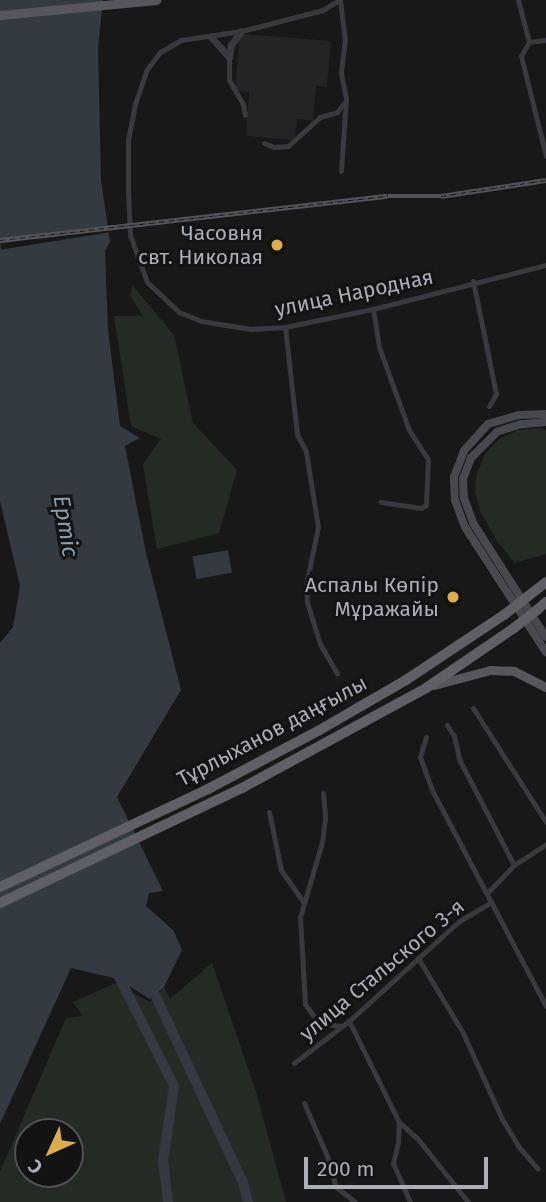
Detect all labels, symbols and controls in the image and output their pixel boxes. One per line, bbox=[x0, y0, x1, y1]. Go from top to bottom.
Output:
place label: Часовня свт. Николая bbox=[138, 220, 263, 270]
marker: Часовня свт. Николая bbox=[269, 237, 285, 253]
street label: улица Народная bbox=[272, 264, 436, 322]
water label: Ертіс bbox=[48, 493, 84, 559]
place label: Аспалы Көпір Мұражайы bbox=[305, 572, 439, 622]
marker: Аспалы Көпір Мұражайы bbox=[445, 589, 461, 605]
street label: Тұрлыханов даңғылы bbox=[173, 670, 371, 792]
street label: улица Стальского 3-я bbox=[295, 894, 469, 1046]
north arrow bbox=[14, 1118, 84, 1188]
scale bar bbox=[308, 1142, 492, 1186]
text: С bbox=[23, 1155, 47, 1179]
text: 200 m bbox=[317, 1156, 374, 1182]

